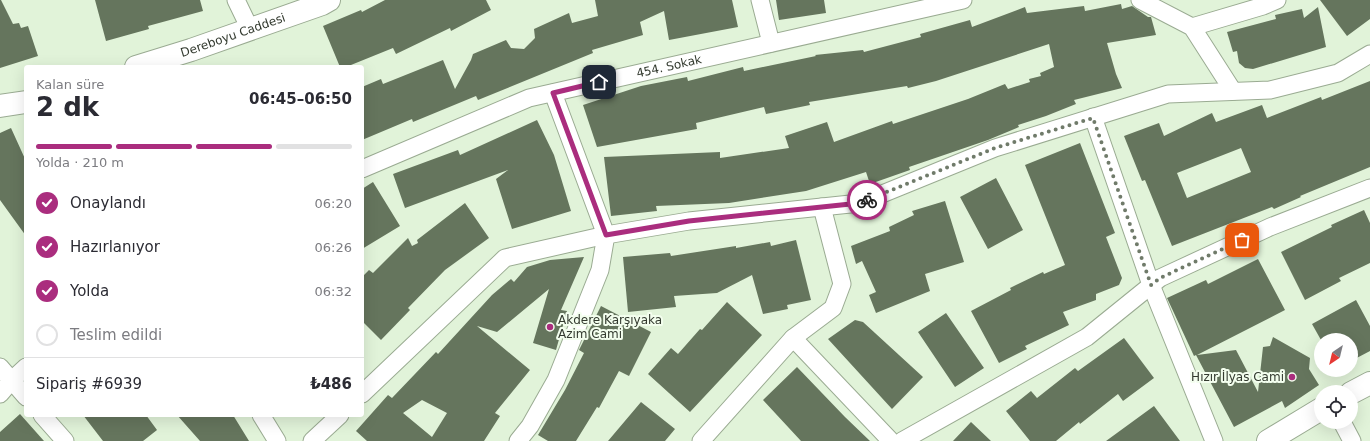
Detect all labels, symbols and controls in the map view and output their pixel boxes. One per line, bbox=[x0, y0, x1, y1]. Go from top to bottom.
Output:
street label: Dereboyu Caddesi bbox=[179, 10, 287, 60]
street label: 454. Sokak bbox=[635, 52, 703, 81]
pin bbox=[582, 65, 616, 99]
icon: home bbox=[588, 71, 610, 93]
text: Kalan süre bbox=[36, 77, 104, 92]
text: 06:45–06:50 bbox=[249, 90, 352, 108]
text: 2 dk bbox=[36, 92, 99, 122]
text: Yolda · 210 m bbox=[36, 155, 124, 170]
courier bbox=[847, 180, 887, 220]
icon: bike bbox=[856, 189, 878, 211]
icon: check bbox=[36, 192, 58, 214]
text: Onaylandı bbox=[70, 194, 146, 212]
text: 06:20 bbox=[315, 196, 352, 211]
pin bbox=[1225, 223, 1259, 257]
icon: bag bbox=[1231, 229, 1253, 251]
icon: check bbox=[36, 236, 58, 258]
text: Hazırlanıyor bbox=[70, 238, 160, 256]
text: 06:26 bbox=[315, 240, 352, 255]
icon: check bbox=[36, 280, 58, 302]
text: Yolda bbox=[70, 282, 109, 300]
text: 06:32 bbox=[315, 284, 352, 299]
place label: Akdere Karşıyaka Azim Cami bbox=[558, 313, 662, 341]
marker: Akdere Karşıyaka Azim Cami bbox=[545, 322, 555, 332]
text: Teslim edildi bbox=[70, 326, 162, 344]
north arrow bbox=[1314, 333, 1358, 377]
map controls bbox=[1314, 333, 1358, 429]
place label: Hızır İlyas Cami bbox=[1191, 369, 1284, 384]
marker: Hızır İlyas Cami bbox=[1287, 372, 1297, 382]
text: Sipariş #6939 bbox=[36, 375, 142, 393]
text: ₺486 bbox=[310, 375, 352, 393]
button: locate bbox=[1314, 385, 1358, 429]

